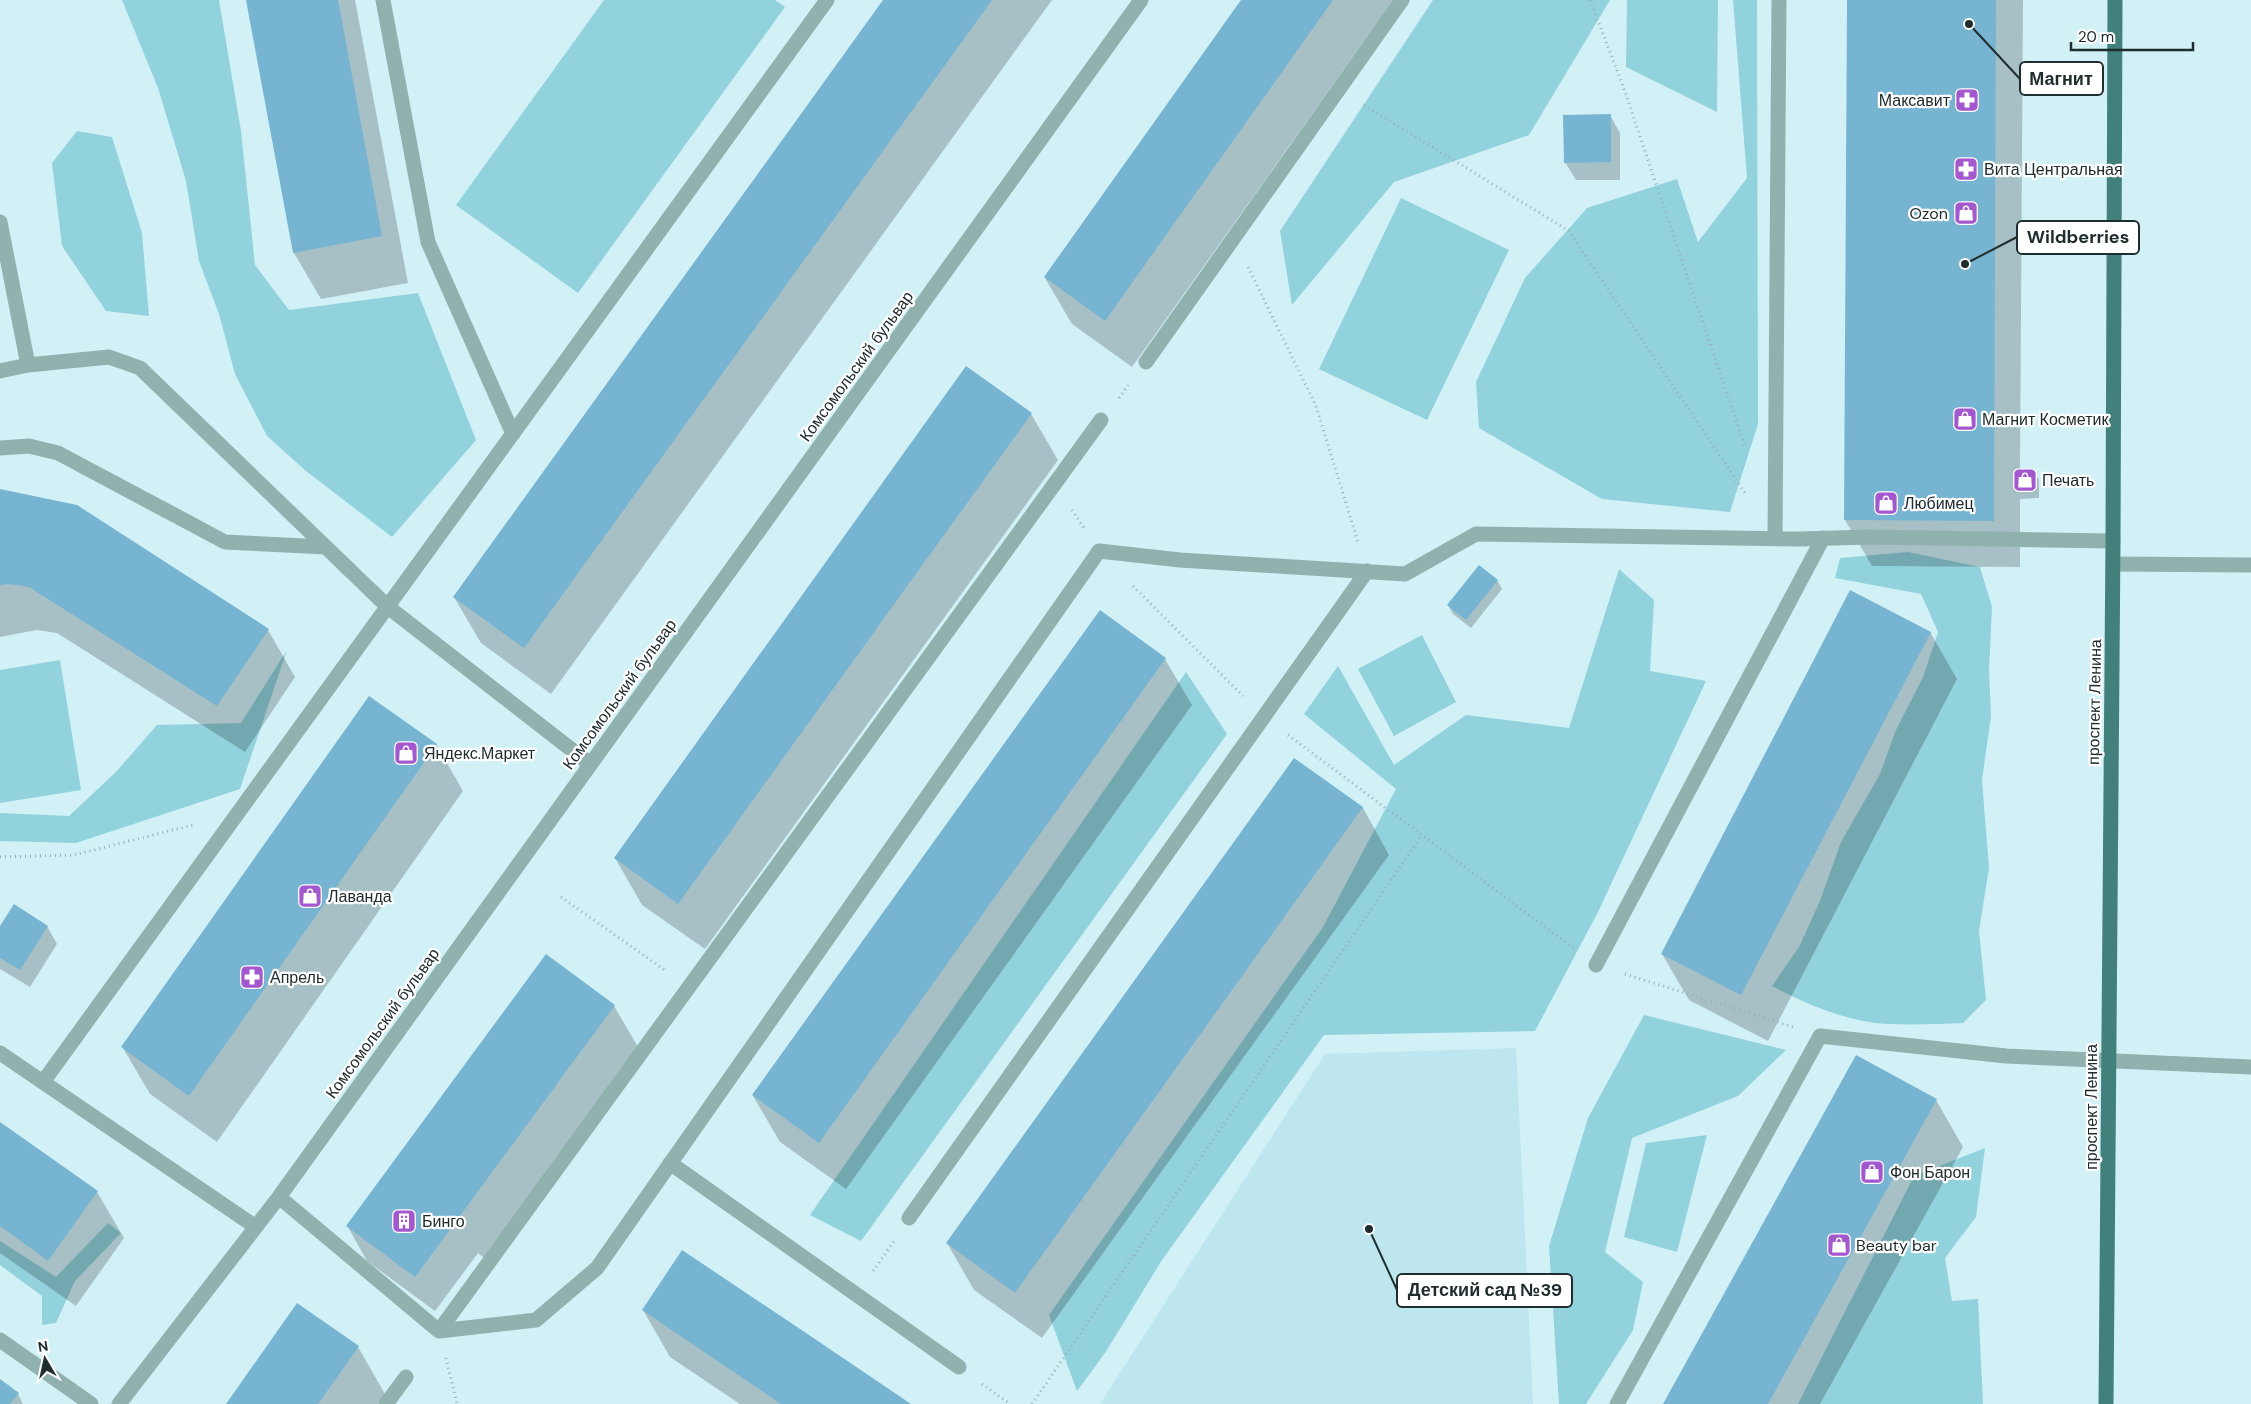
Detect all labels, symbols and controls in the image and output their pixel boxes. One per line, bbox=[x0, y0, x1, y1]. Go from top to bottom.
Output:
scale bar bbox=[2071, 20, 2194, 52]
text: 20 m bbox=[2078, 27, 2114, 47]
callout: Магнит bbox=[2020, 62, 2103, 95]
text: Магнит bbox=[2029, 67, 2093, 91]
pharmacy icon: Максавит bbox=[1954, 87, 1980, 113]
place label: Максавит bbox=[1879, 90, 1951, 111]
pharmacy icon: Вита Центральная bbox=[1953, 156, 1979, 182]
place label: Вита Центральная bbox=[1984, 159, 2123, 180]
shop icon: Ozon bbox=[1953, 200, 1979, 226]
place label: Ozon bbox=[1910, 203, 1948, 224]
callout: Wildberries bbox=[2017, 221, 2139, 254]
text: Wildberries bbox=[2027, 225, 2129, 249]
street label: Комсомольский бульвар bbox=[795, 287, 918, 446]
shop icon: Магнит Косметик bbox=[1952, 406, 1978, 432]
place label: Магнит Косметик bbox=[1982, 409, 2109, 430]
shop icon: Печать bbox=[2012, 467, 2038, 493]
place label: Печать bbox=[2042, 470, 2094, 491]
shop icon: Любимец bbox=[1873, 490, 1899, 516]
place label: Любимец bbox=[1904, 493, 1974, 514]
street label: Комсомольский бульвар bbox=[558, 615, 681, 774]
street label: проспект Ленина bbox=[2083, 639, 2106, 765]
shop icon: Яндекс.Маркет bbox=[393, 740, 419, 766]
place label: Яндекс.Маркет bbox=[424, 743, 536, 764]
shop icon: Лаванда bbox=[297, 883, 323, 909]
place label: Лаванда bbox=[328, 886, 392, 907]
street label: Комсомольский бульвар bbox=[321, 944, 444, 1103]
pharmacy icon: Апрель bbox=[239, 964, 265, 990]
place label: Апрель bbox=[270, 967, 324, 988]
street label: проспект Ленина bbox=[2081, 1044, 2102, 1170]
shop icon: Фон Барон bbox=[1859, 1159, 1885, 1185]
place label: Фон Барон bbox=[1890, 1162, 1970, 1183]
building icon: Бинго bbox=[391, 1208, 417, 1234]
place label: Бинго bbox=[422, 1211, 465, 1232]
shop icon: Beauty bar bbox=[1826, 1232, 1852, 1258]
place label: Beauty bar bbox=[1856, 1235, 1937, 1256]
callout: Детский сад №39 bbox=[1397, 1274, 1572, 1307]
text: Детский сад №39 bbox=[1408, 1278, 1562, 1302]
north arrow bbox=[20, 1334, 70, 1384]
text: N bbox=[37, 1336, 49, 1356]

